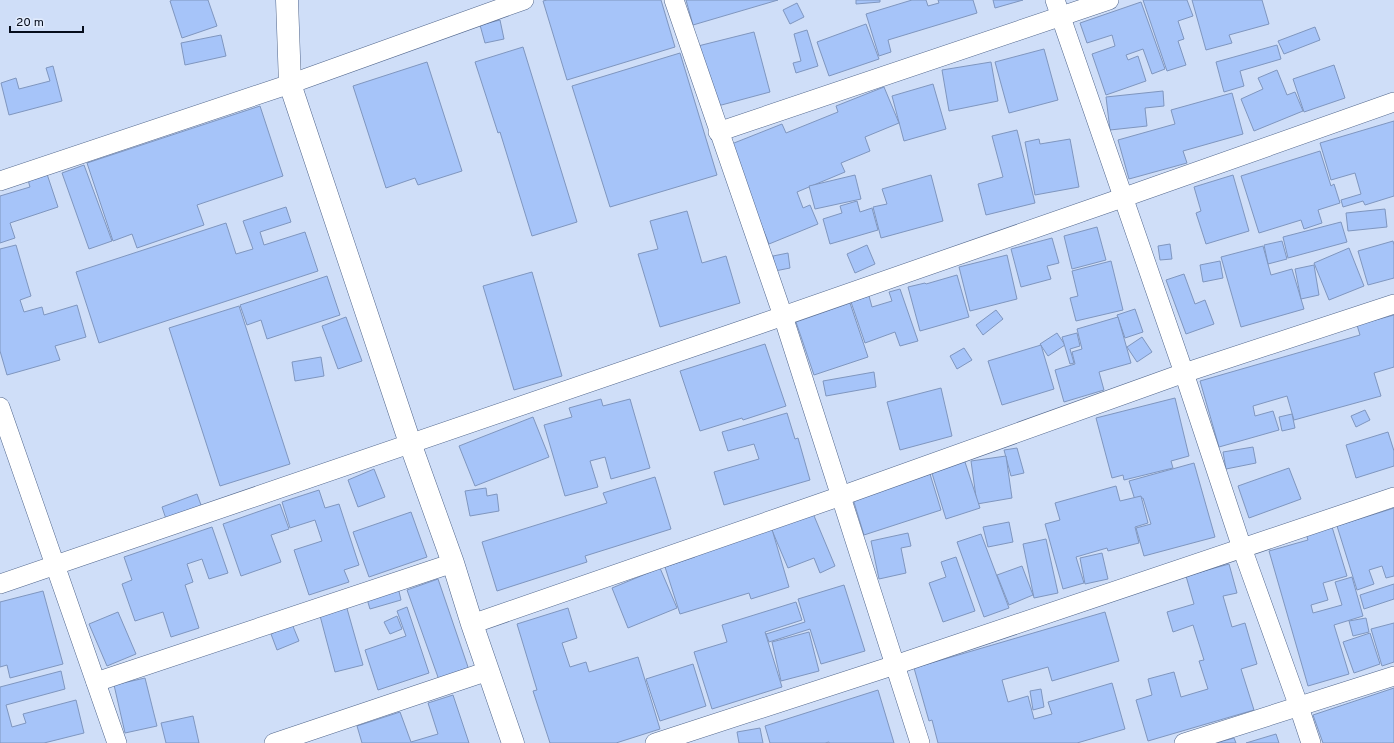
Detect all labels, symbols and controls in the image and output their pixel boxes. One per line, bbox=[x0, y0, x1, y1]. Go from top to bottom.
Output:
scale bar bbox=[10, 8, 83, 34]
text: 20 m bbox=[16, 15, 44, 31]

